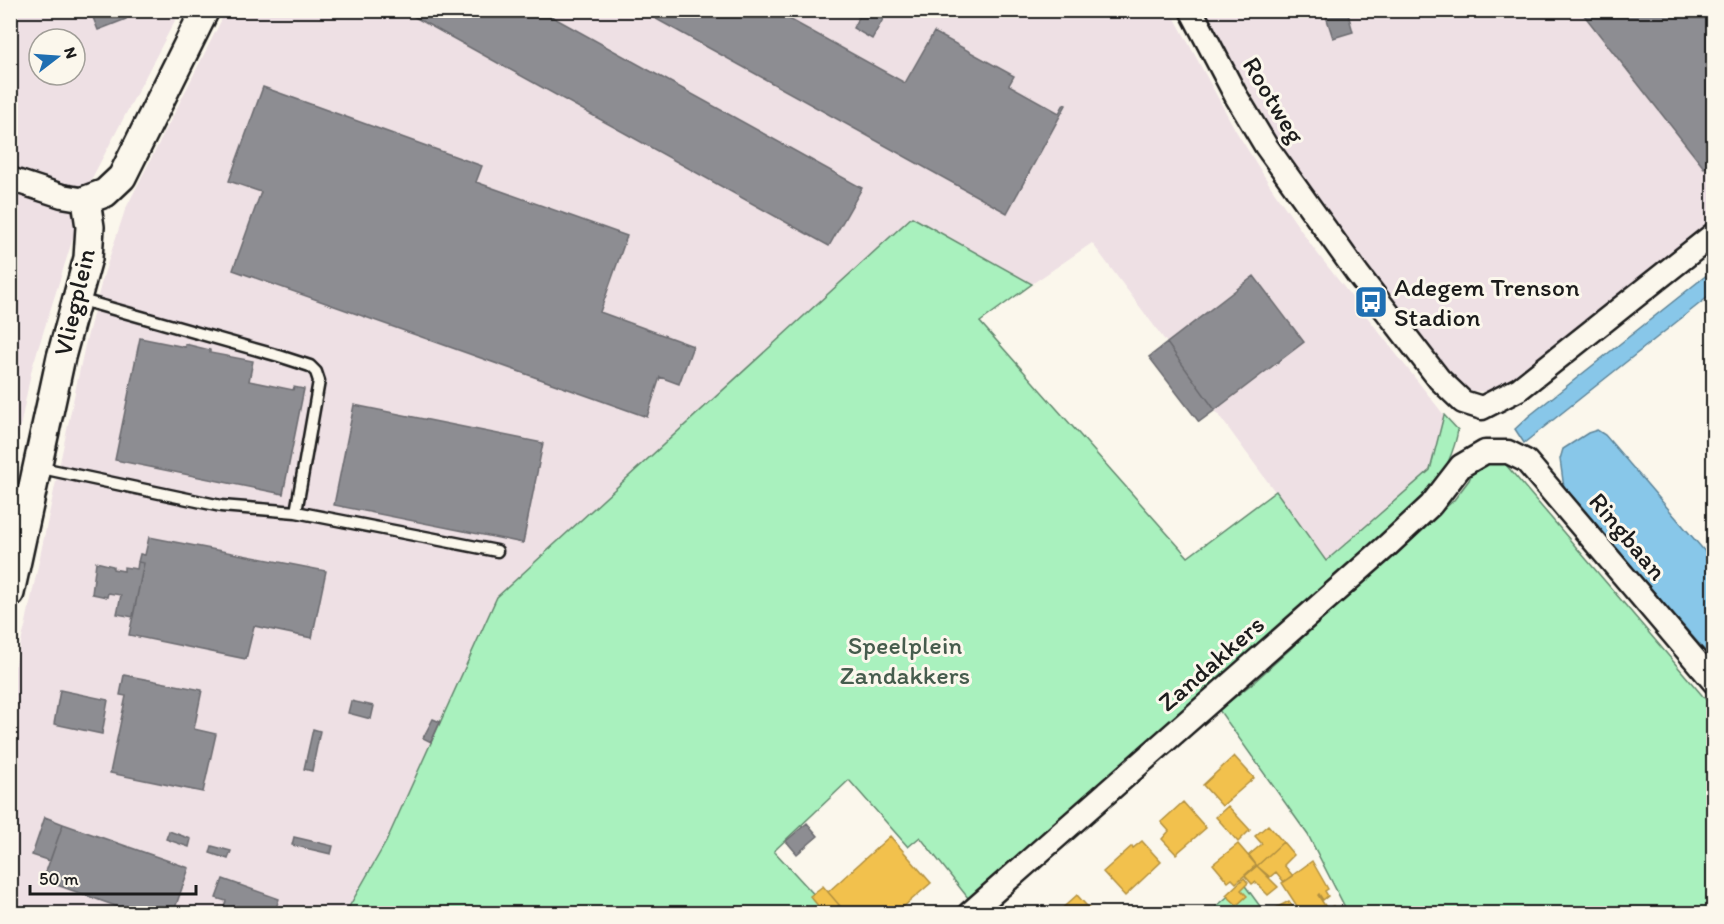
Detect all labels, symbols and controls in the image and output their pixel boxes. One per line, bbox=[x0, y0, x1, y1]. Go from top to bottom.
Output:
north arrow bbox=[27, 27, 87, 87]
text: N bbox=[60, 45, 82, 61]
street label: Rootweg bbox=[1236, 51, 1313, 150]
street label: Vliegplein bbox=[46, 245, 102, 359]
place label: Adegem Trenson Stadion bbox=[1394, 271, 1580, 333]
bus stop icon: Adegem Trenson Stadion bbox=[1353, 284, 1389, 320]
street label: Ringbaan bbox=[1582, 486, 1674, 587]
street label: Zandakkers bbox=[1151, 608, 1271, 718]
park label: Speelplein Zandakkers bbox=[840, 629, 970, 691]
scale bar bbox=[30, 858, 196, 896]
text: 50 m bbox=[39, 868, 79, 890]

